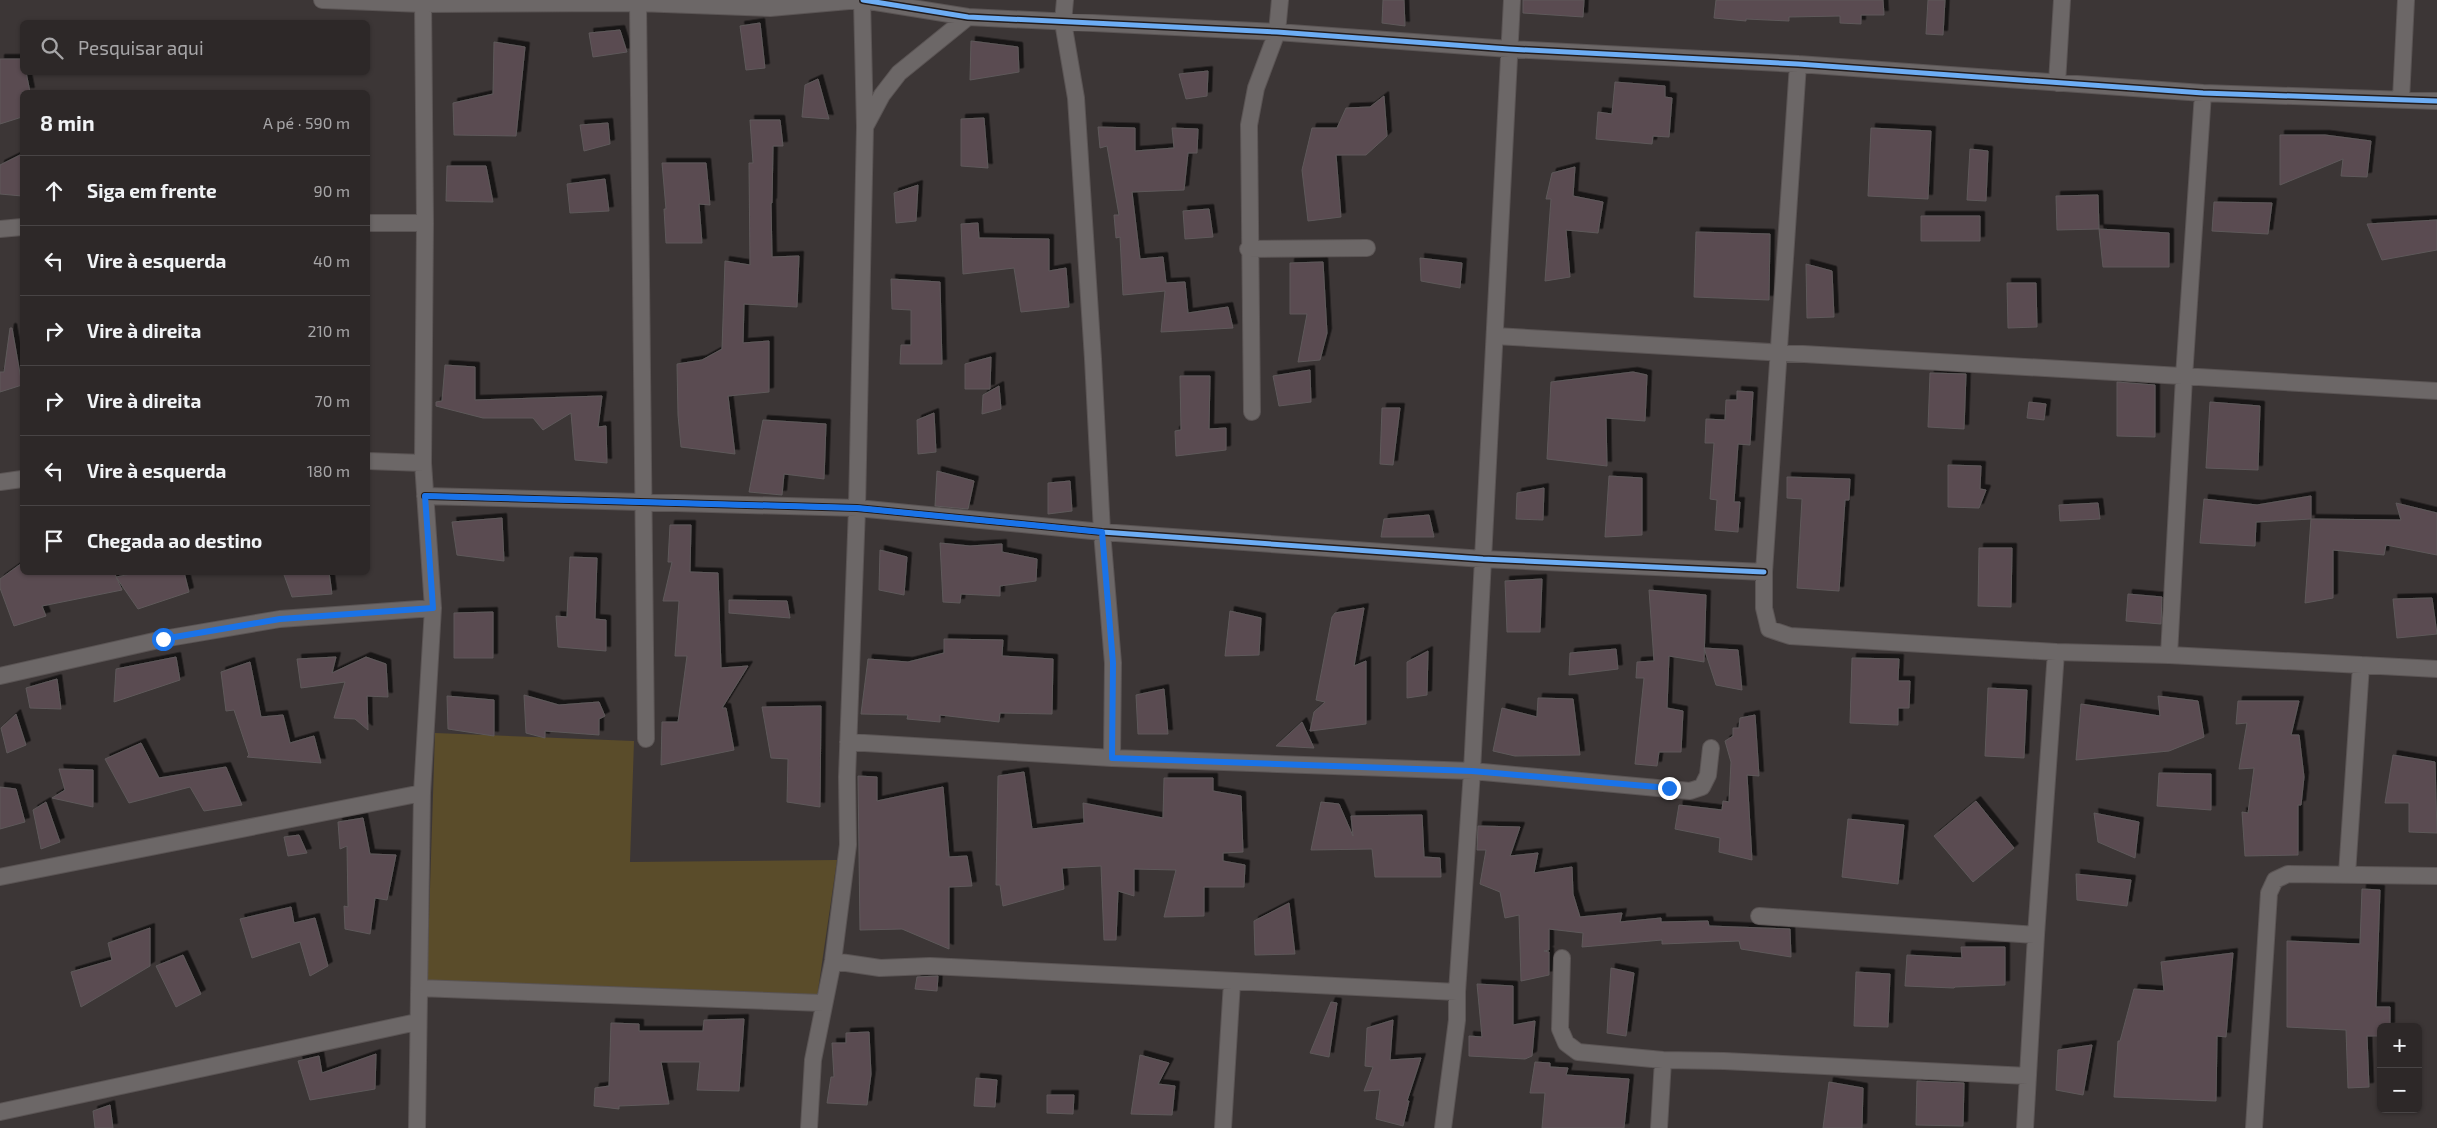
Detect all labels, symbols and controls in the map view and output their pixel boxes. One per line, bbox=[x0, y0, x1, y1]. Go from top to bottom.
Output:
search box bbox=[20, 20, 370, 75]
icon: search bbox=[38, 34, 66, 62]
text: Pesquisar aqui bbox=[78, 36, 204, 59]
text: 8 min bbox=[40, 110, 95, 135]
text: A pé · 590 m bbox=[263, 113, 350, 132]
icon: ahead bbox=[40, 177, 68, 205]
text: Siga em frente bbox=[87, 179, 217, 202]
text: 90 m bbox=[314, 181, 350, 200]
icon: left bbox=[40, 247, 68, 275]
text: Vire à esquerda bbox=[87, 249, 226, 272]
text: 40 m bbox=[313, 251, 350, 270]
icon: right bbox=[40, 317, 68, 345]
text: Vire à direita bbox=[87, 319, 201, 342]
text: 210 m bbox=[307, 321, 350, 340]
icon: right bbox=[40, 387, 68, 415]
text: Vire à direita bbox=[87, 389, 201, 412]
text: 70 m bbox=[315, 391, 350, 410]
icon: left bbox=[40, 457, 68, 485]
text: Vire à esquerda bbox=[87, 459, 226, 482]
text: 180 m bbox=[307, 461, 350, 480]
icon: arrive bbox=[40, 527, 68, 555]
text: Chegada ao destino bbox=[87, 529, 262, 552]
route start bbox=[152, 628, 175, 651]
route end bbox=[1658, 777, 1681, 800]
map controls bbox=[2377, 1023, 2422, 1113]
button: + bbox=[2377, 1023, 2422, 1068]
button: − bbox=[2377, 1068, 2422, 1113]

